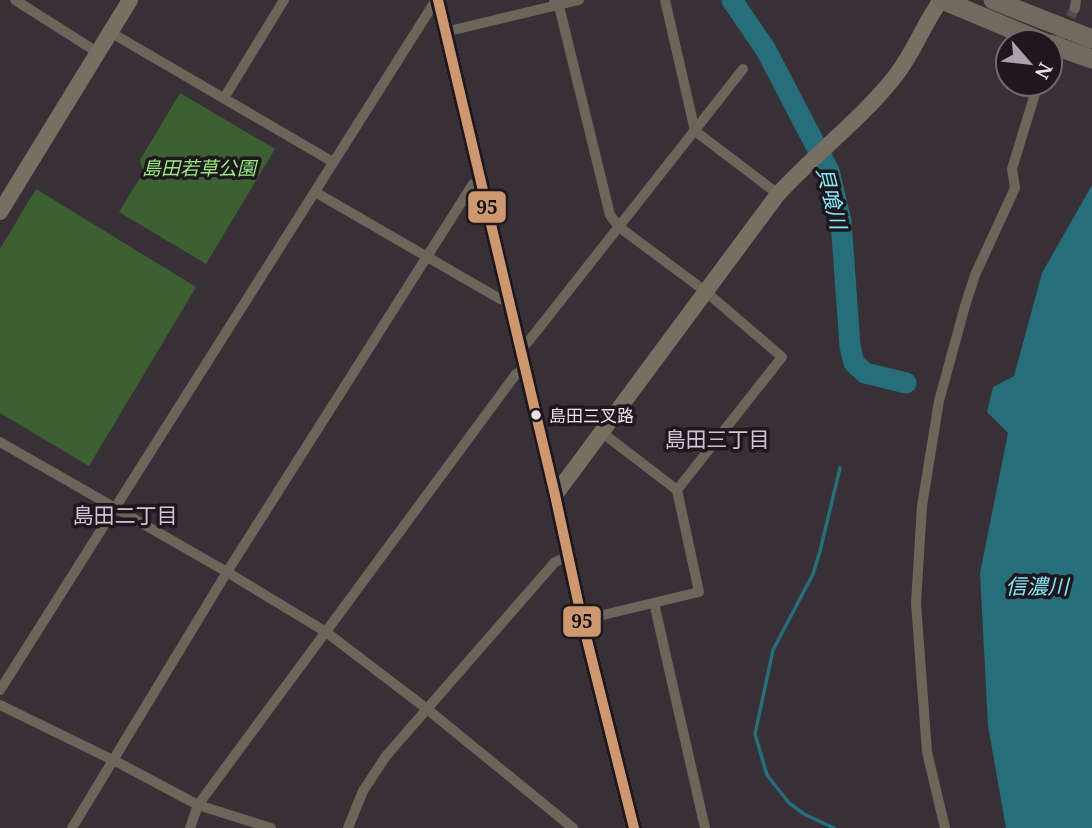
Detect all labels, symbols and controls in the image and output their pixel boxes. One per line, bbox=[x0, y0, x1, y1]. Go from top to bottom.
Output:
north arrow bbox=[994, 28, 1064, 98]
text: N bbox=[1029, 58, 1059, 84]
park label: 島田若草公園 bbox=[142, 155, 259, 181]
water label: 貝喰川 bbox=[811, 164, 854, 234]
line badge: 95 bbox=[467, 190, 507, 224]
text: 95 bbox=[476, 194, 498, 220]
place label: 島田三叉路 bbox=[549, 404, 634, 427]
marker: 島田三叉路 bbox=[529, 408, 543, 422]
district label: 島田三丁目 bbox=[665, 425, 770, 453]
district label: 島田二丁目 bbox=[73, 501, 178, 529]
water label: 信濃川 bbox=[1006, 572, 1070, 600]
line badge: 95 bbox=[562, 605, 602, 638]
text: 95 bbox=[571, 608, 593, 634]

